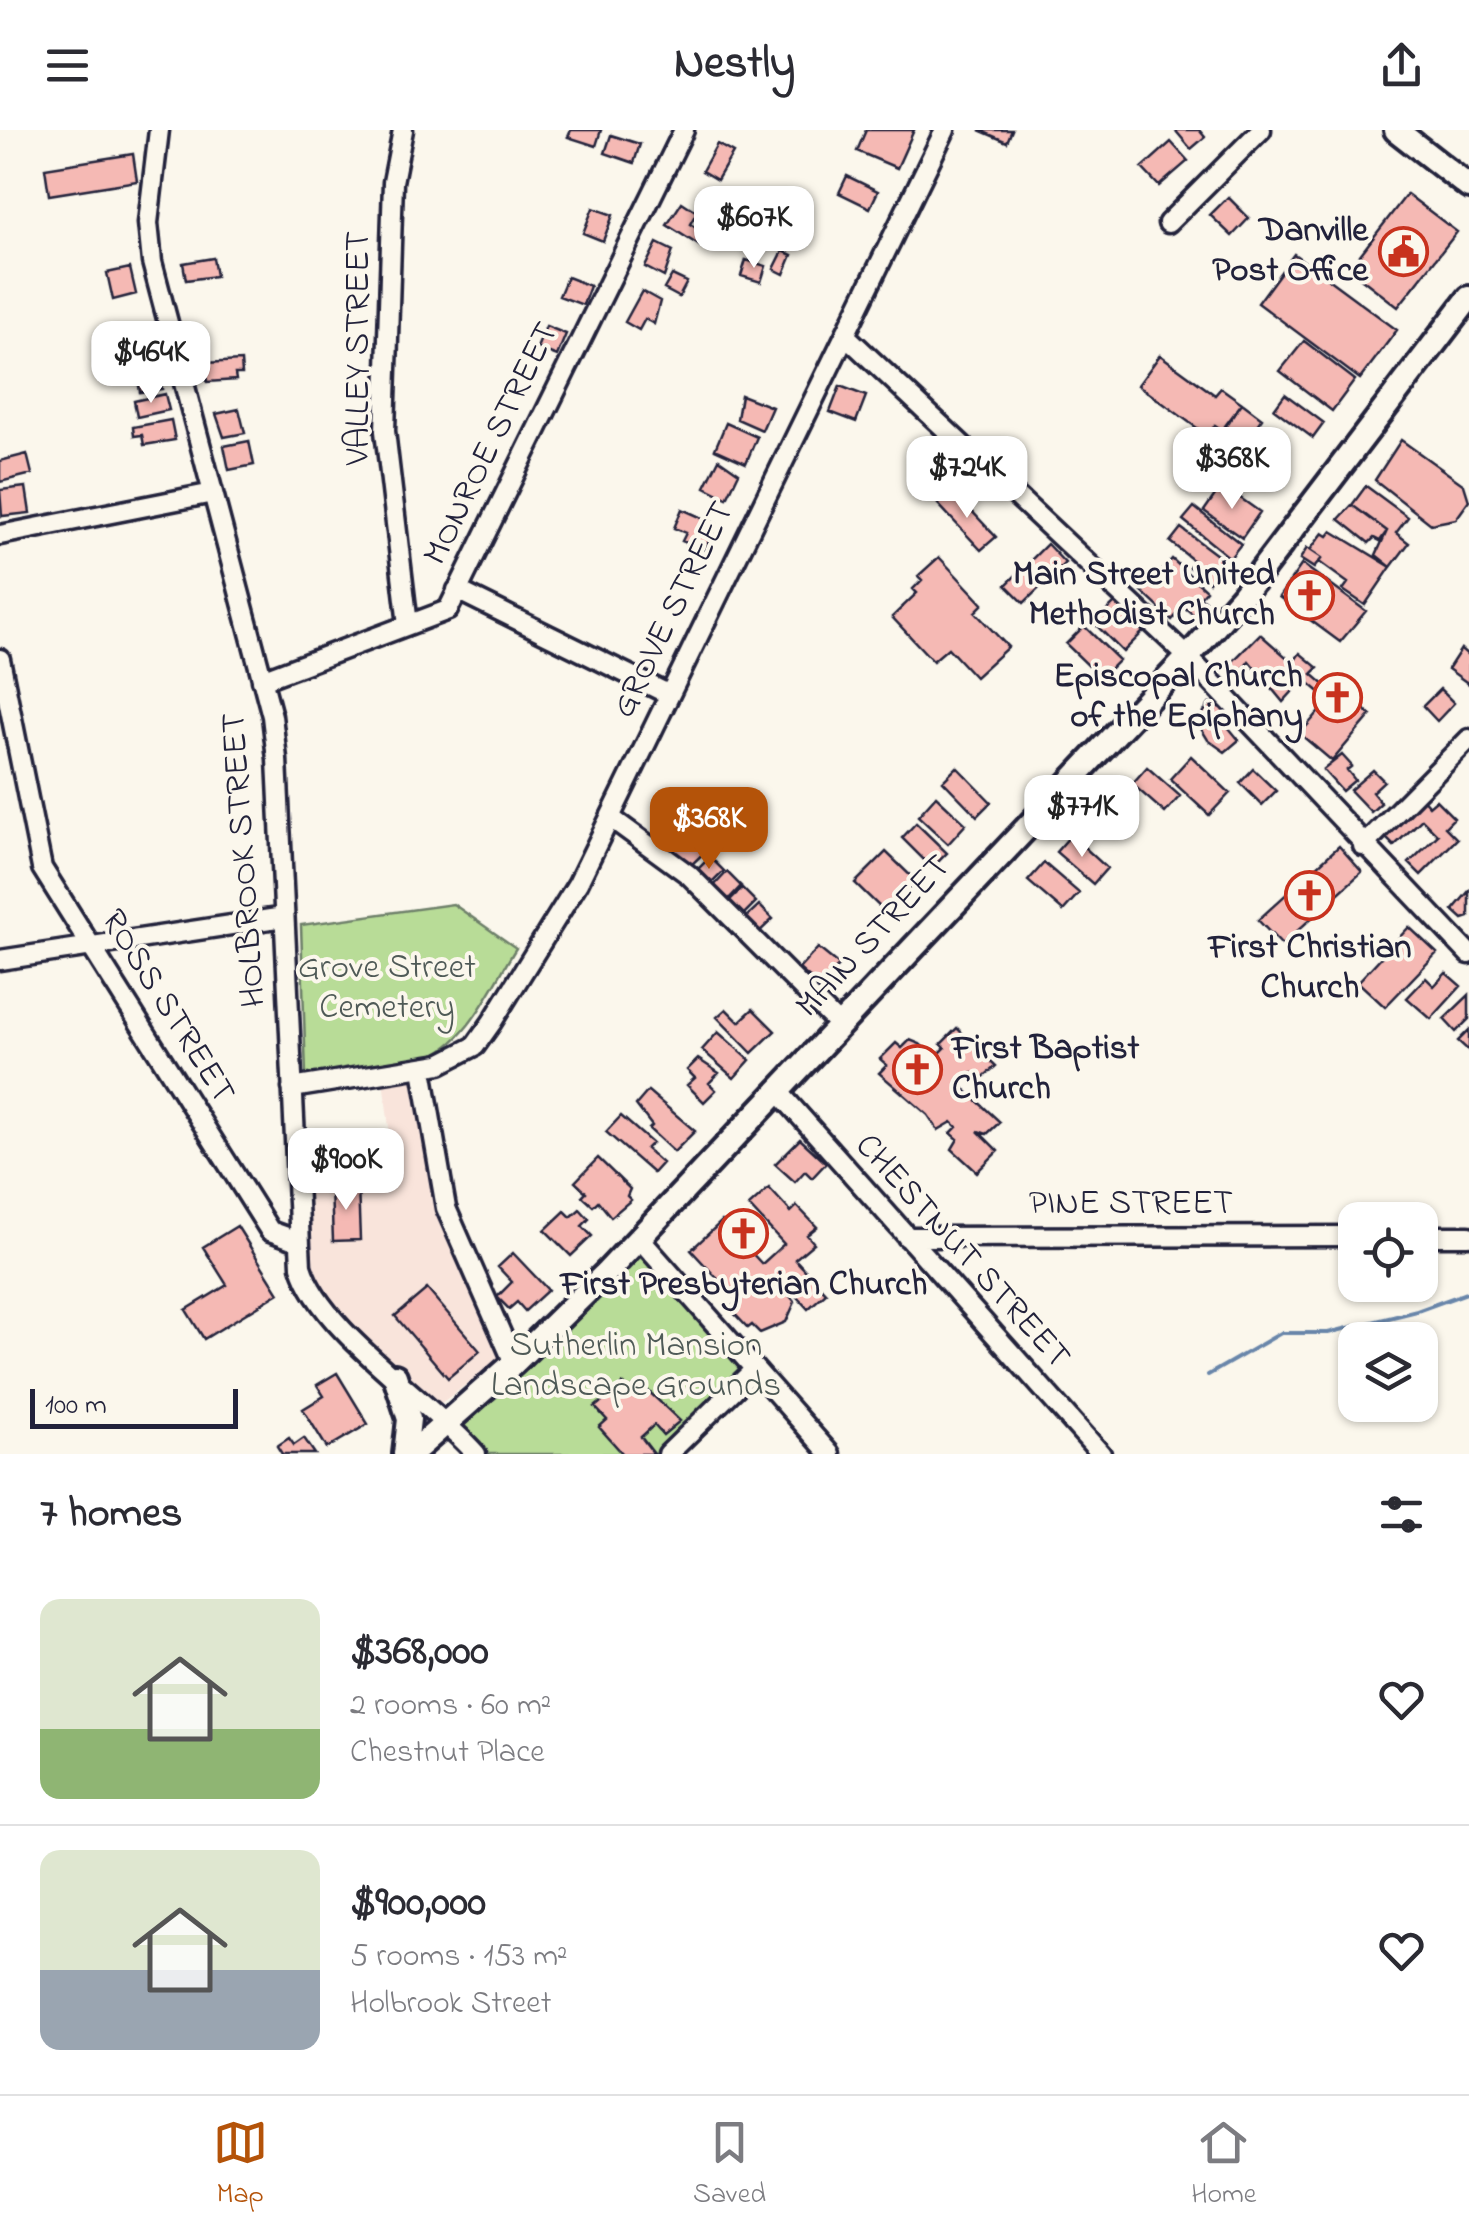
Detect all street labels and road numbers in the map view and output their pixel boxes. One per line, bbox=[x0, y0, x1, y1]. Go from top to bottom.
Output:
street label: VALLEY STREET bbox=[334, 231, 385, 466]
street label: MONROE STREET bbox=[411, 314, 573, 574]
street label: GROVE STREET bbox=[599, 493, 749, 727]
street label: HOLBROOK STREET bbox=[209, 711, 281, 1009]
street label: MAIN STREET bbox=[785, 844, 963, 1030]
street label: ROSS STREET bbox=[87, 900, 247, 1114]
street label: CHESTNUT STREET bbox=[842, 1123, 1082, 1381]
street label: PINE STREET bbox=[1029, 1179, 1233, 1230]

